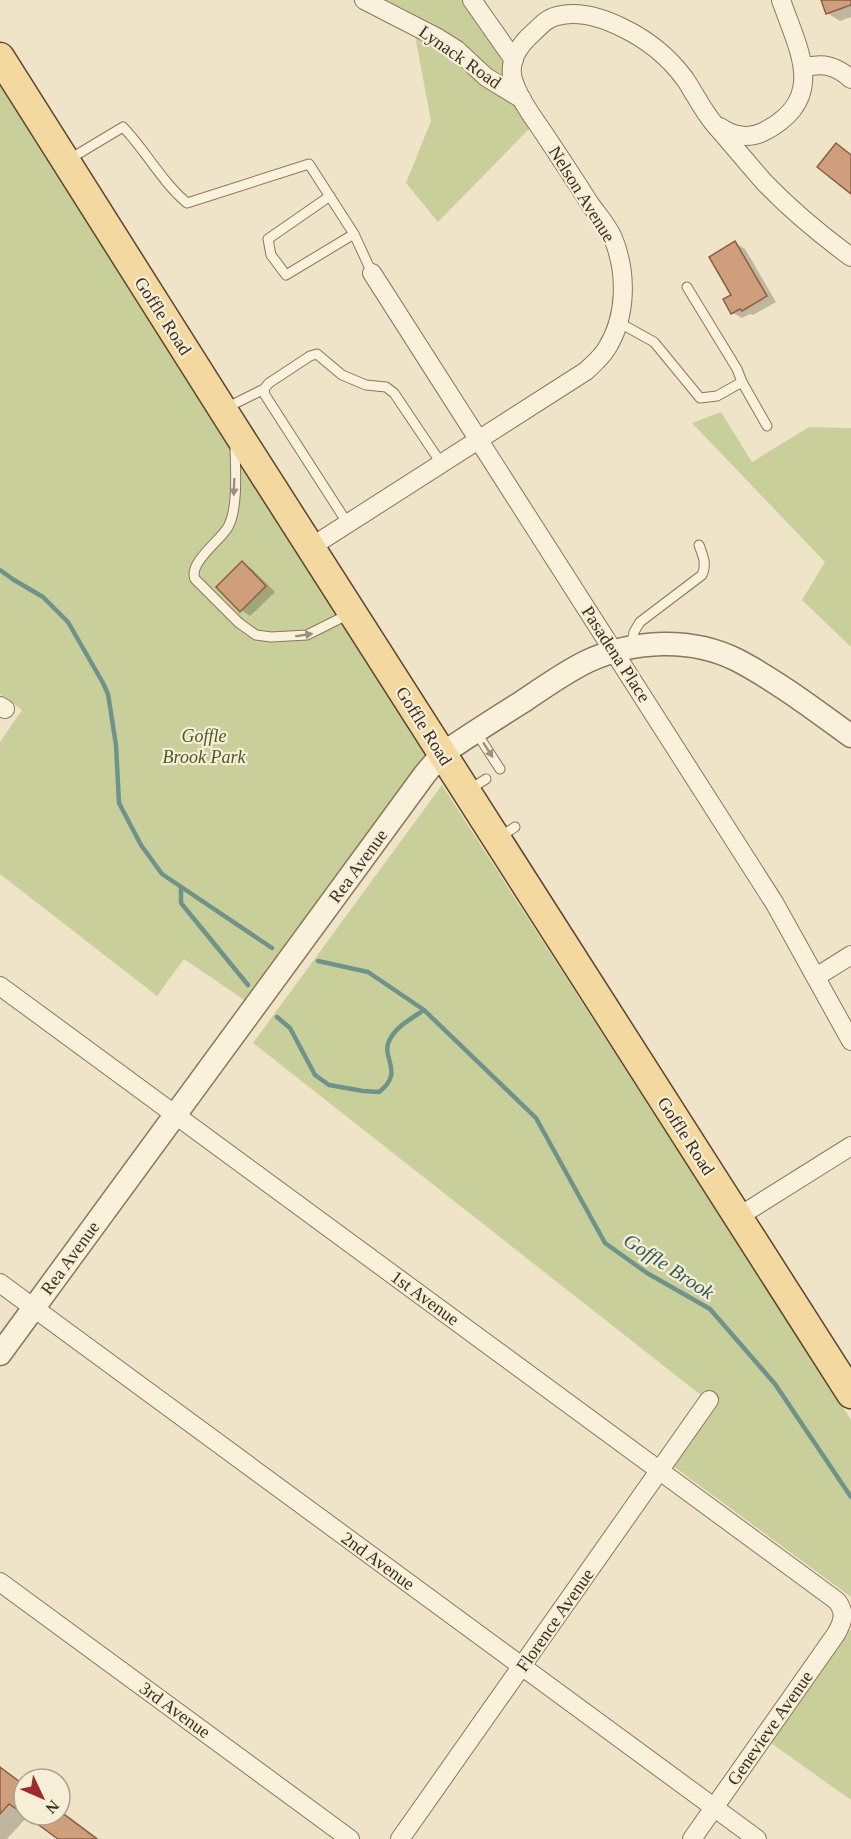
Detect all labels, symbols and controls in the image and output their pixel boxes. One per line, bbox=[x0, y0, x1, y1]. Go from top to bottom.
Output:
street label: Lynack Road bbox=[415, 21, 505, 93]
street label: Nelson Avenue bbox=[545, 142, 619, 246]
street label: Goffle Road bbox=[130, 273, 196, 359]
one-way arrow bbox=[229, 478, 239, 497]
street label: Pasadena Place bbox=[578, 602, 654, 706]
one-way arrow bbox=[295, 630, 314, 639]
street label: Goffle Road bbox=[392, 683, 456, 769]
park label: Goffle Brook Park bbox=[163, 726, 246, 767]
one-way arrow bbox=[482, 742, 493, 759]
street label: Rea Avenue bbox=[325, 825, 391, 907]
street label: Goffle Road bbox=[653, 1093, 719, 1179]
street label: Rea Avenue bbox=[37, 1217, 103, 1299]
water label: Goffle Brook bbox=[619, 1229, 719, 1305]
street label: 1st Avenue bbox=[387, 1267, 463, 1329]
street label: 2nd Avenue bbox=[338, 1528, 418, 1594]
street label: Florence Avenue bbox=[512, 1565, 598, 1675]
street label: Genevieve Avenue bbox=[723, 1667, 817, 1789]
street label: 3rd Avenue bbox=[136, 1678, 214, 1742]
north arrow bbox=[12, 1767, 72, 1827]
text: N bbox=[42, 1797, 63, 1817]

